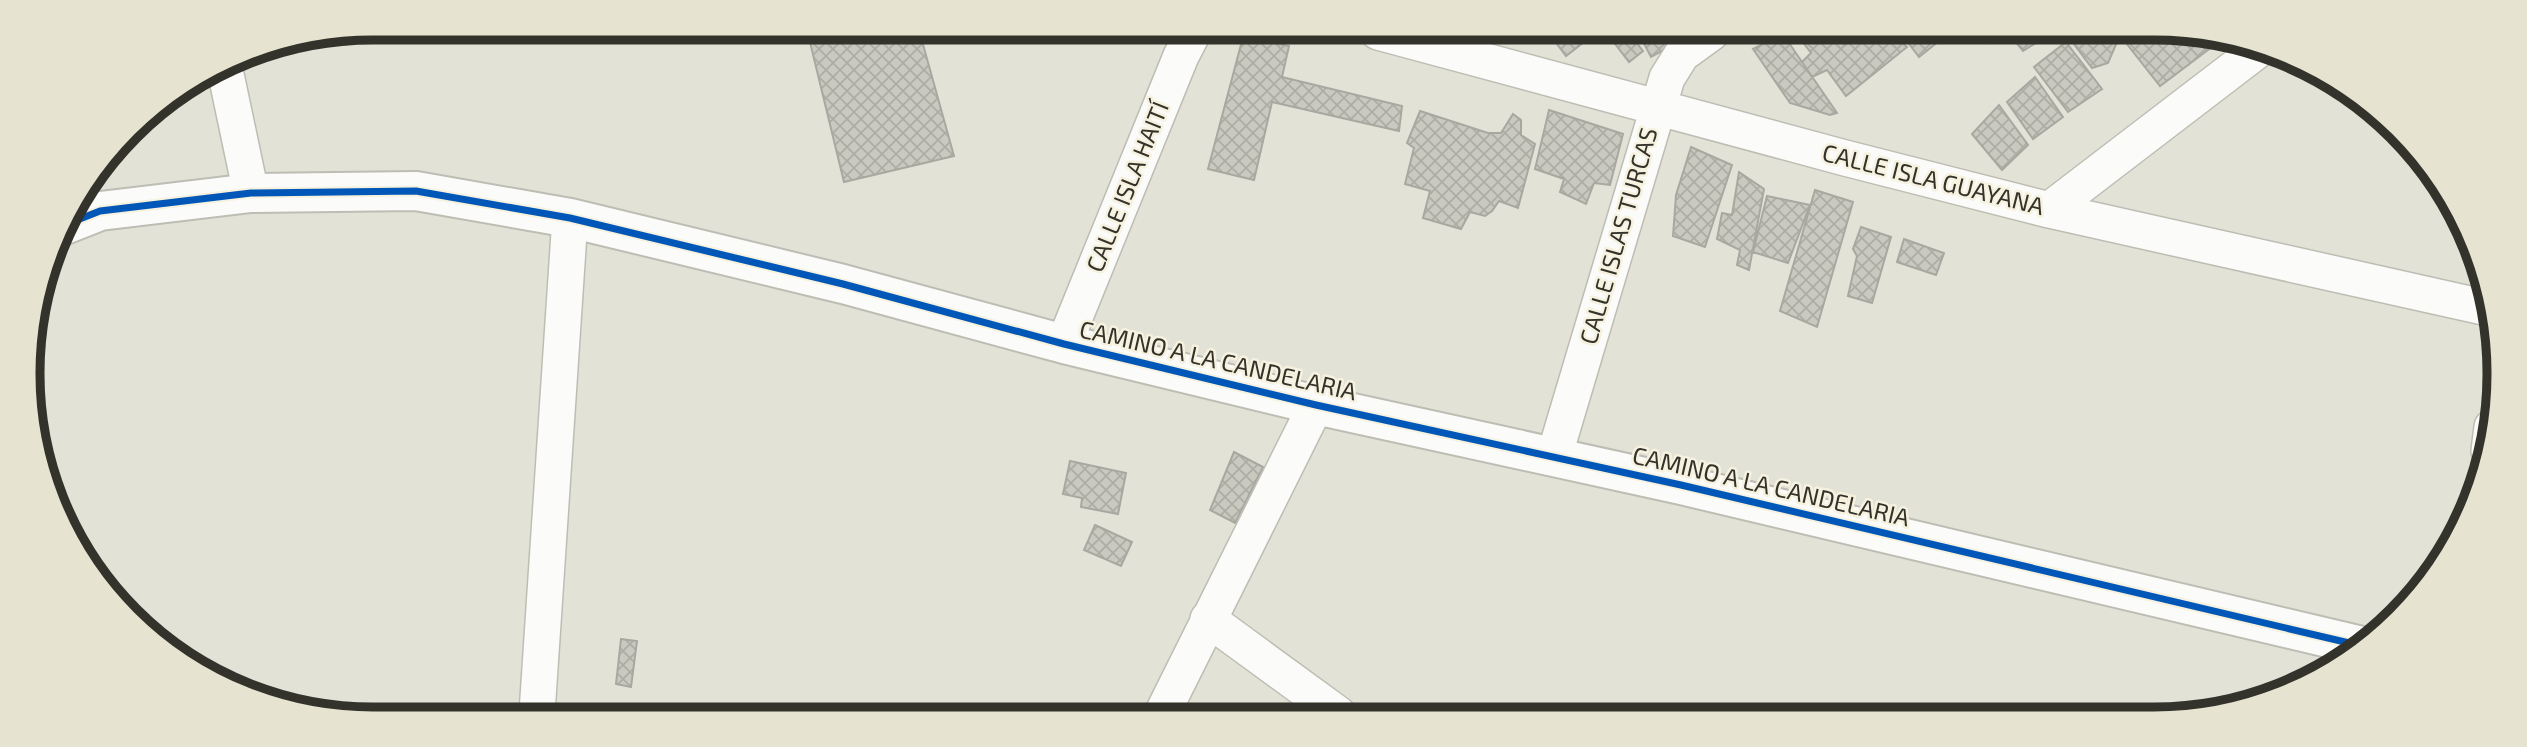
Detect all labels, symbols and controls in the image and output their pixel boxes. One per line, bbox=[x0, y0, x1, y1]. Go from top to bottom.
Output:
street label: CALLE ISLA HAITÍ bbox=[1079, 96, 1174, 276]
street label: CALLE ISLAS TURCAS bbox=[1573, 124, 1662, 347]
street label: CALLE ISLA GUAYANA bbox=[1819, 137, 2047, 220]
street label: CAMINO A LA CANDELARIA bbox=[1077, 314, 1360, 406]
street label: CAMINO A LA CANDELARIA bbox=[1630, 440, 1913, 532]

